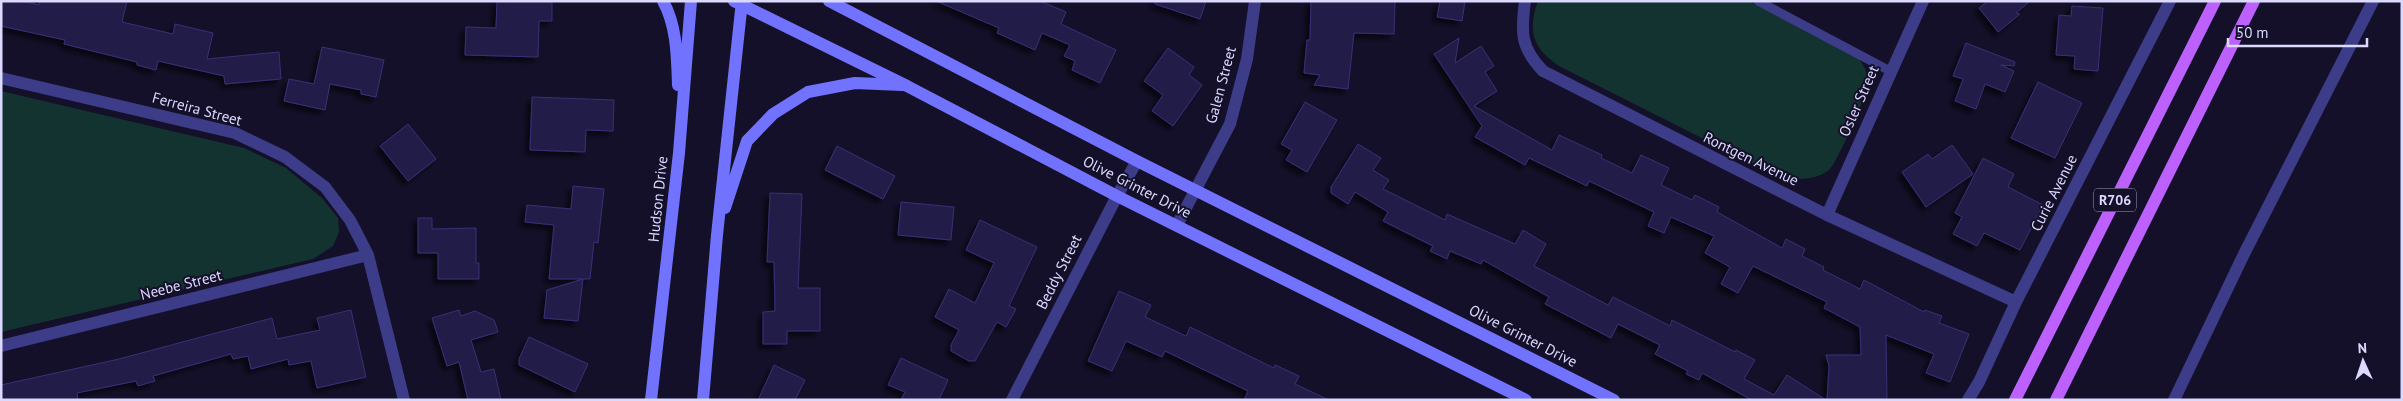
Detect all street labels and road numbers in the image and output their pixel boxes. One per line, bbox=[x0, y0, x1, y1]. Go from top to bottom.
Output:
street label: Galen Street bbox=[1201, 44, 1240, 126]
street label: Osler Street bbox=[1834, 62, 1883, 139]
street label: Ferreira Street bbox=[150, 87, 244, 130]
street label: Rontgen Avenue bbox=[1700, 127, 1802, 190]
street label: Olive Grinter Drive bbox=[1080, 151, 1195, 222]
street label: Curie Avenue bbox=[2026, 151, 2081, 234]
street label: Hudson Drive bbox=[644, 155, 671, 243]
road number: R706 bbox=[2094, 188, 2136, 212]
street label: Beddy Street bbox=[1032, 231, 1085, 312]
street label: Neebe Street bbox=[138, 265, 224, 304]
street label: Olive Grinter Drive bbox=[1466, 300, 1581, 371]

